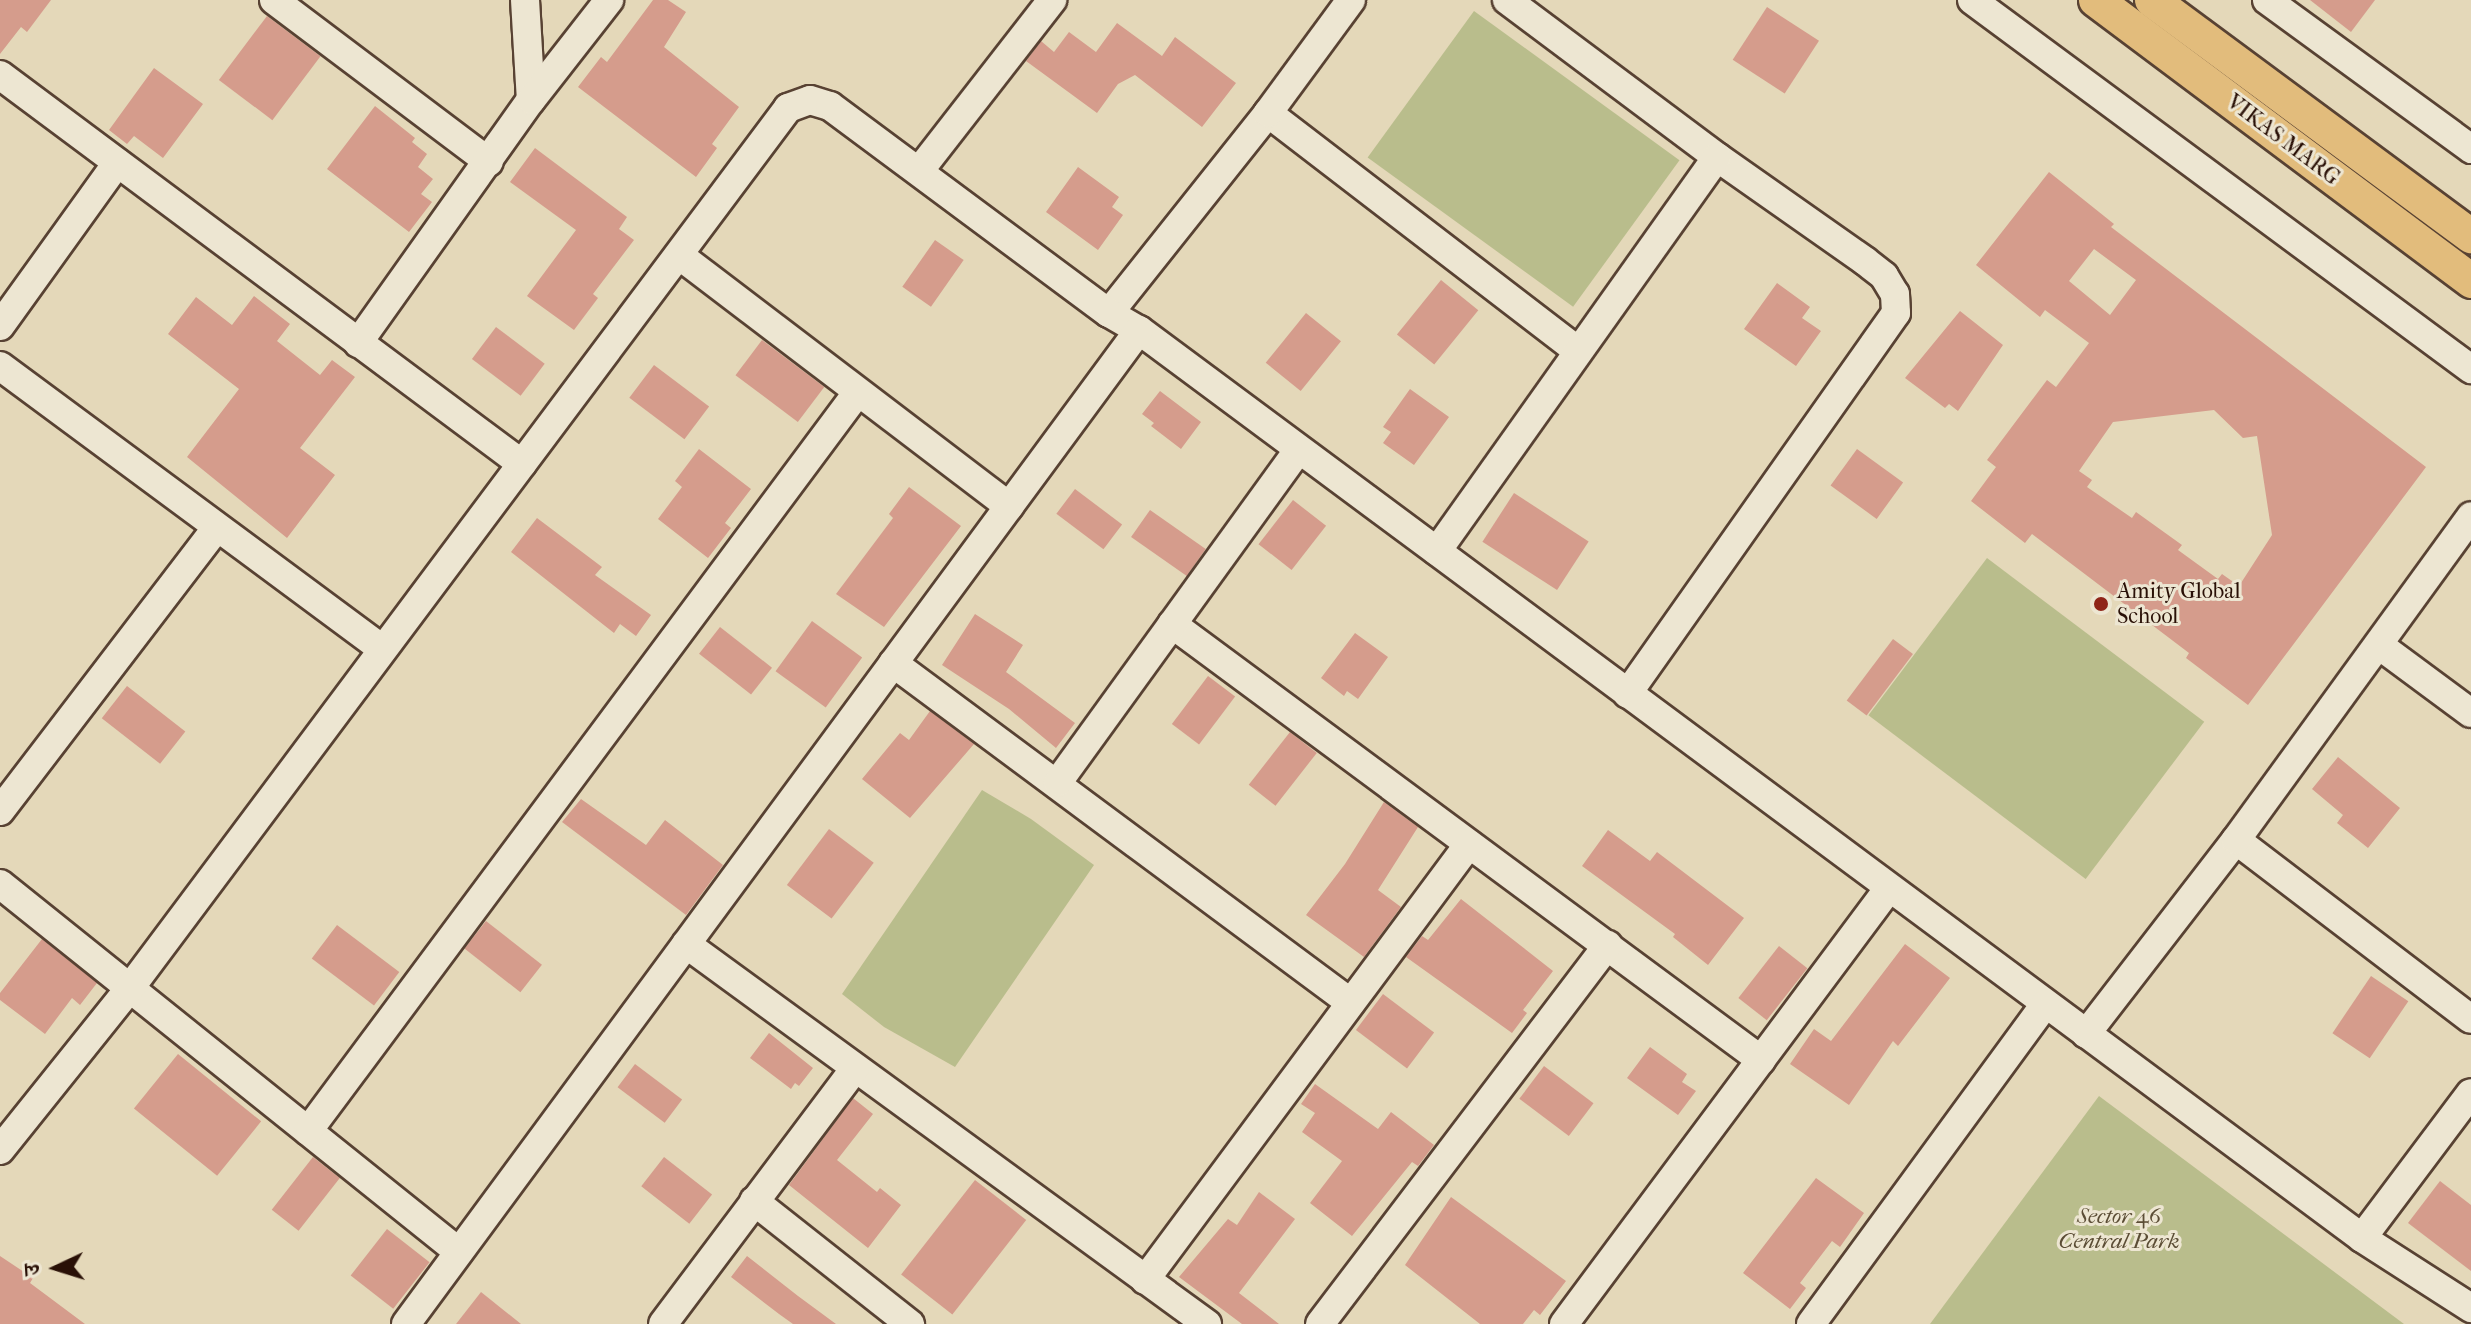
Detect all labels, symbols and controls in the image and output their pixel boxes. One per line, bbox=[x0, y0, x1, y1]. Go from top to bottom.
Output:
street label: VIKAS MARG bbox=[2221, 89, 2345, 191]
place label: Amity Global School bbox=[2117, 578, 2241, 630]
marker: Amity Global School bbox=[2092, 595, 2110, 613]
park label: Sector 46 Central Park bbox=[2059, 1203, 2179, 1254]
north arrow bbox=[16, 1228, 96, 1308]
text: उ bbox=[19, 1263, 45, 1276]

